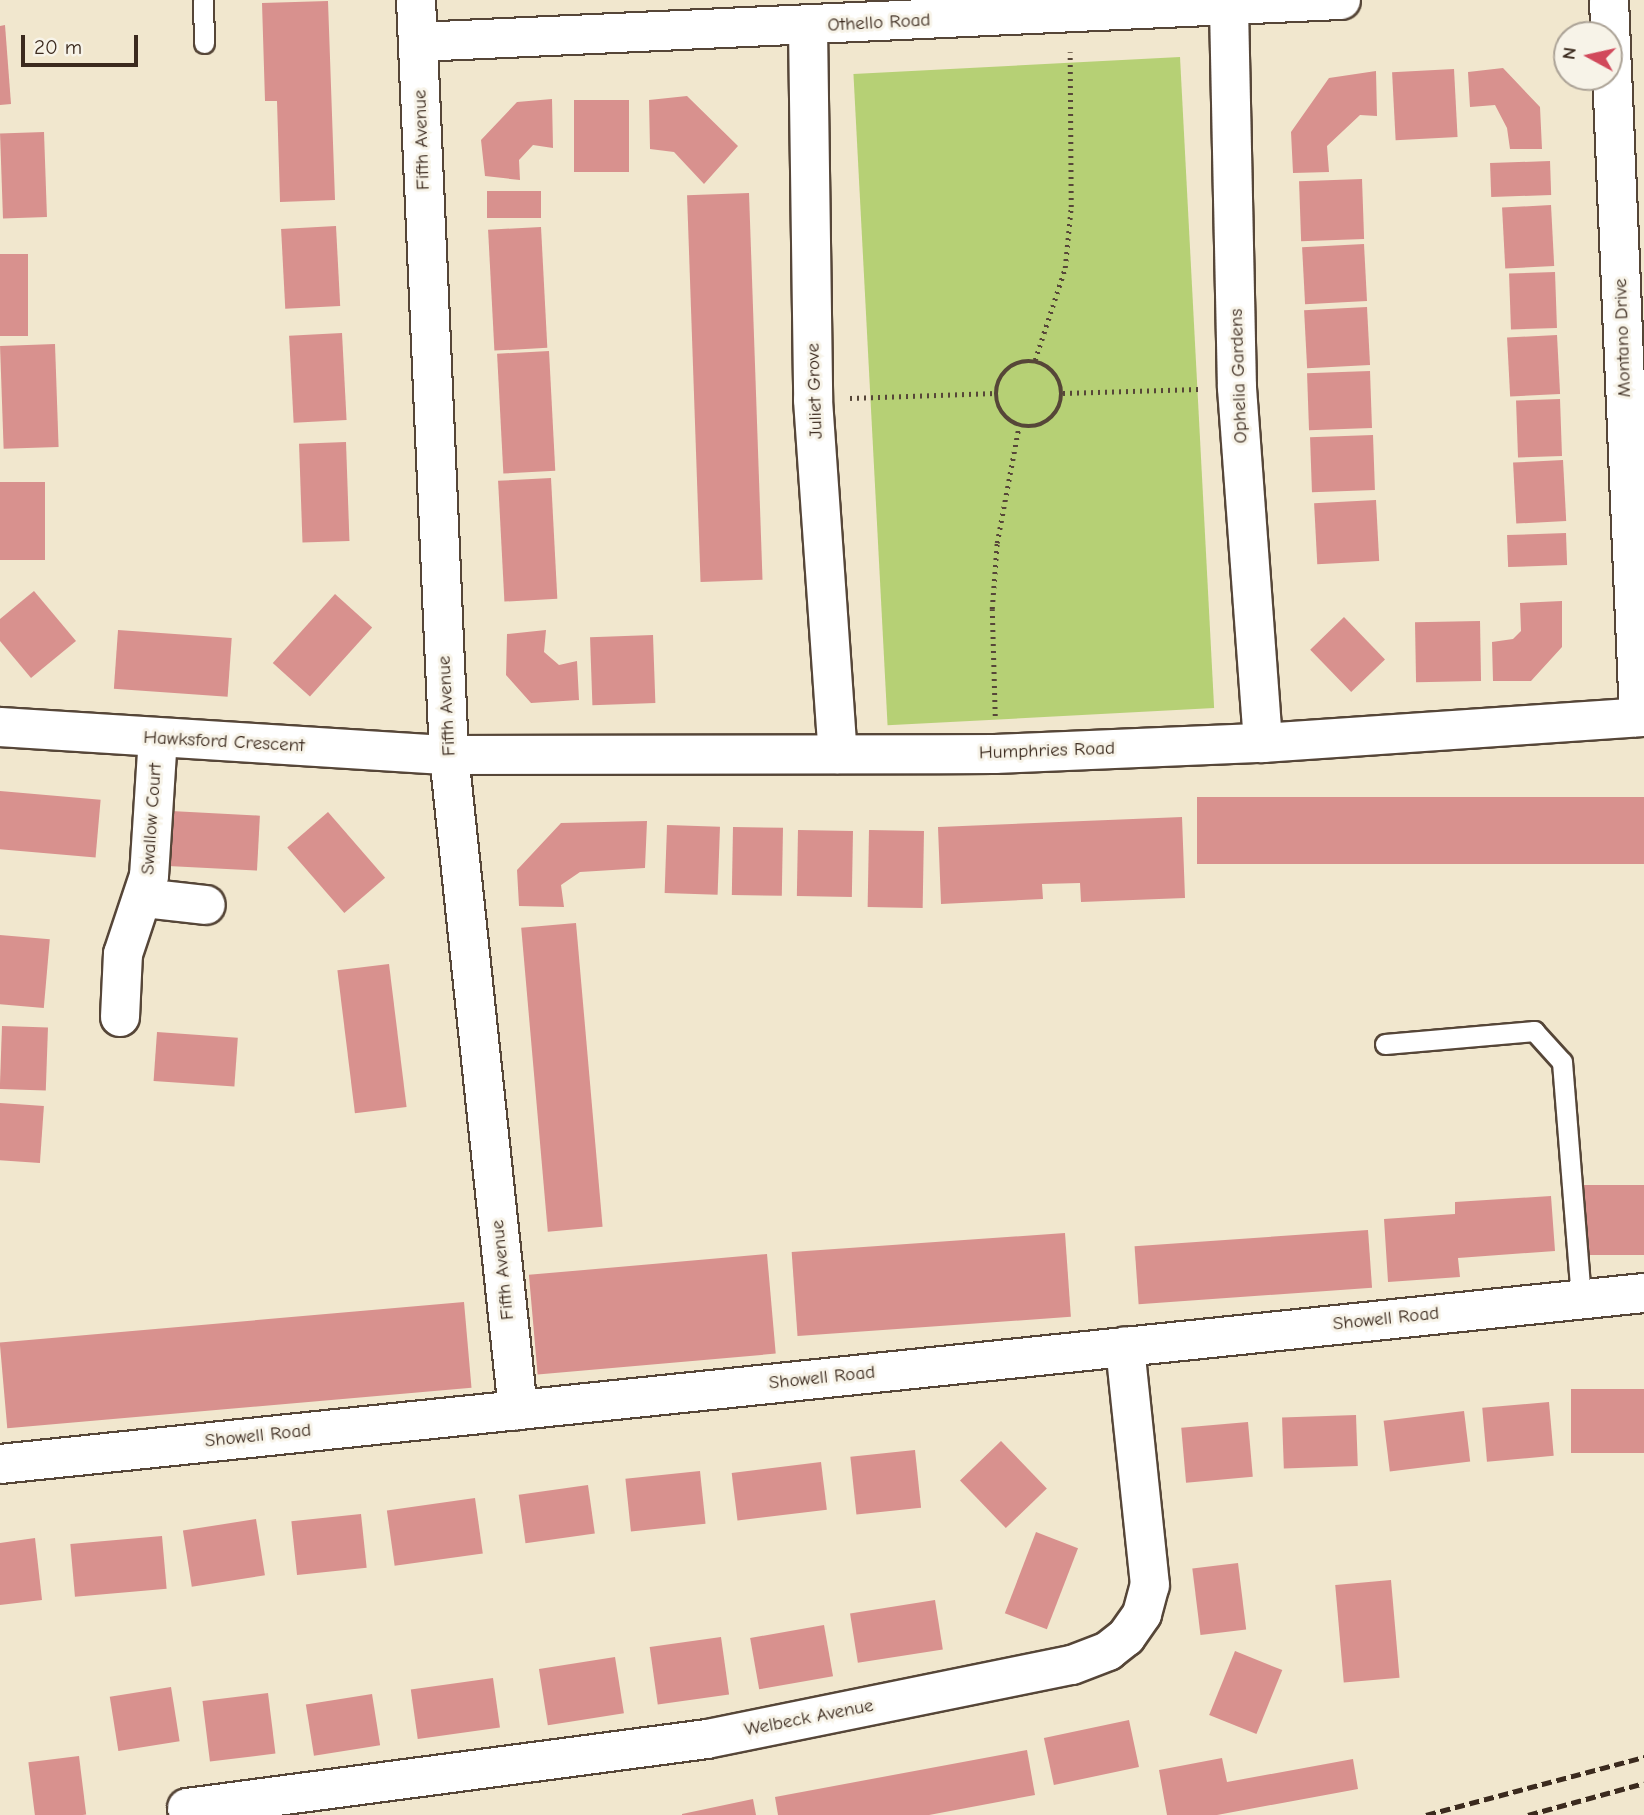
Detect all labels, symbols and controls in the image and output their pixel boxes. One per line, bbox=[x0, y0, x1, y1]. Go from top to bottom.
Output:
street label: Othello Road bbox=[827, 9, 931, 37]
scale bar bbox=[24, 21, 142, 65]
north arrow bbox=[1553, 21, 1623, 91]
text: 20 m bbox=[34, 35, 82, 59]
text: N bbox=[1557, 46, 1581, 61]
street label: Fifth Avenue bbox=[409, 89, 435, 191]
street label: Montano Drive bbox=[1610, 278, 1636, 398]
street label: Ophelia Gardens bbox=[1225, 308, 1253, 444]
street label: Juliet Grove bbox=[802, 343, 828, 439]
street label: Fifth Avenue bbox=[433, 655, 461, 757]
street label: Hawksford Crescent bbox=[143, 726, 305, 758]
street label: Humphries Road bbox=[979, 737, 1115, 765]
street label: Swallow Court bbox=[137, 763, 167, 875]
street label: Fifth Avenue bbox=[486, 1219, 520, 1321]
street label: Showell Road bbox=[1332, 1302, 1440, 1336]
street label: Showell Road bbox=[768, 1361, 876, 1395]
street label: Showell Road bbox=[204, 1419, 312, 1453]
street label: Welbeck Avenue bbox=[742, 1694, 876, 1742]

